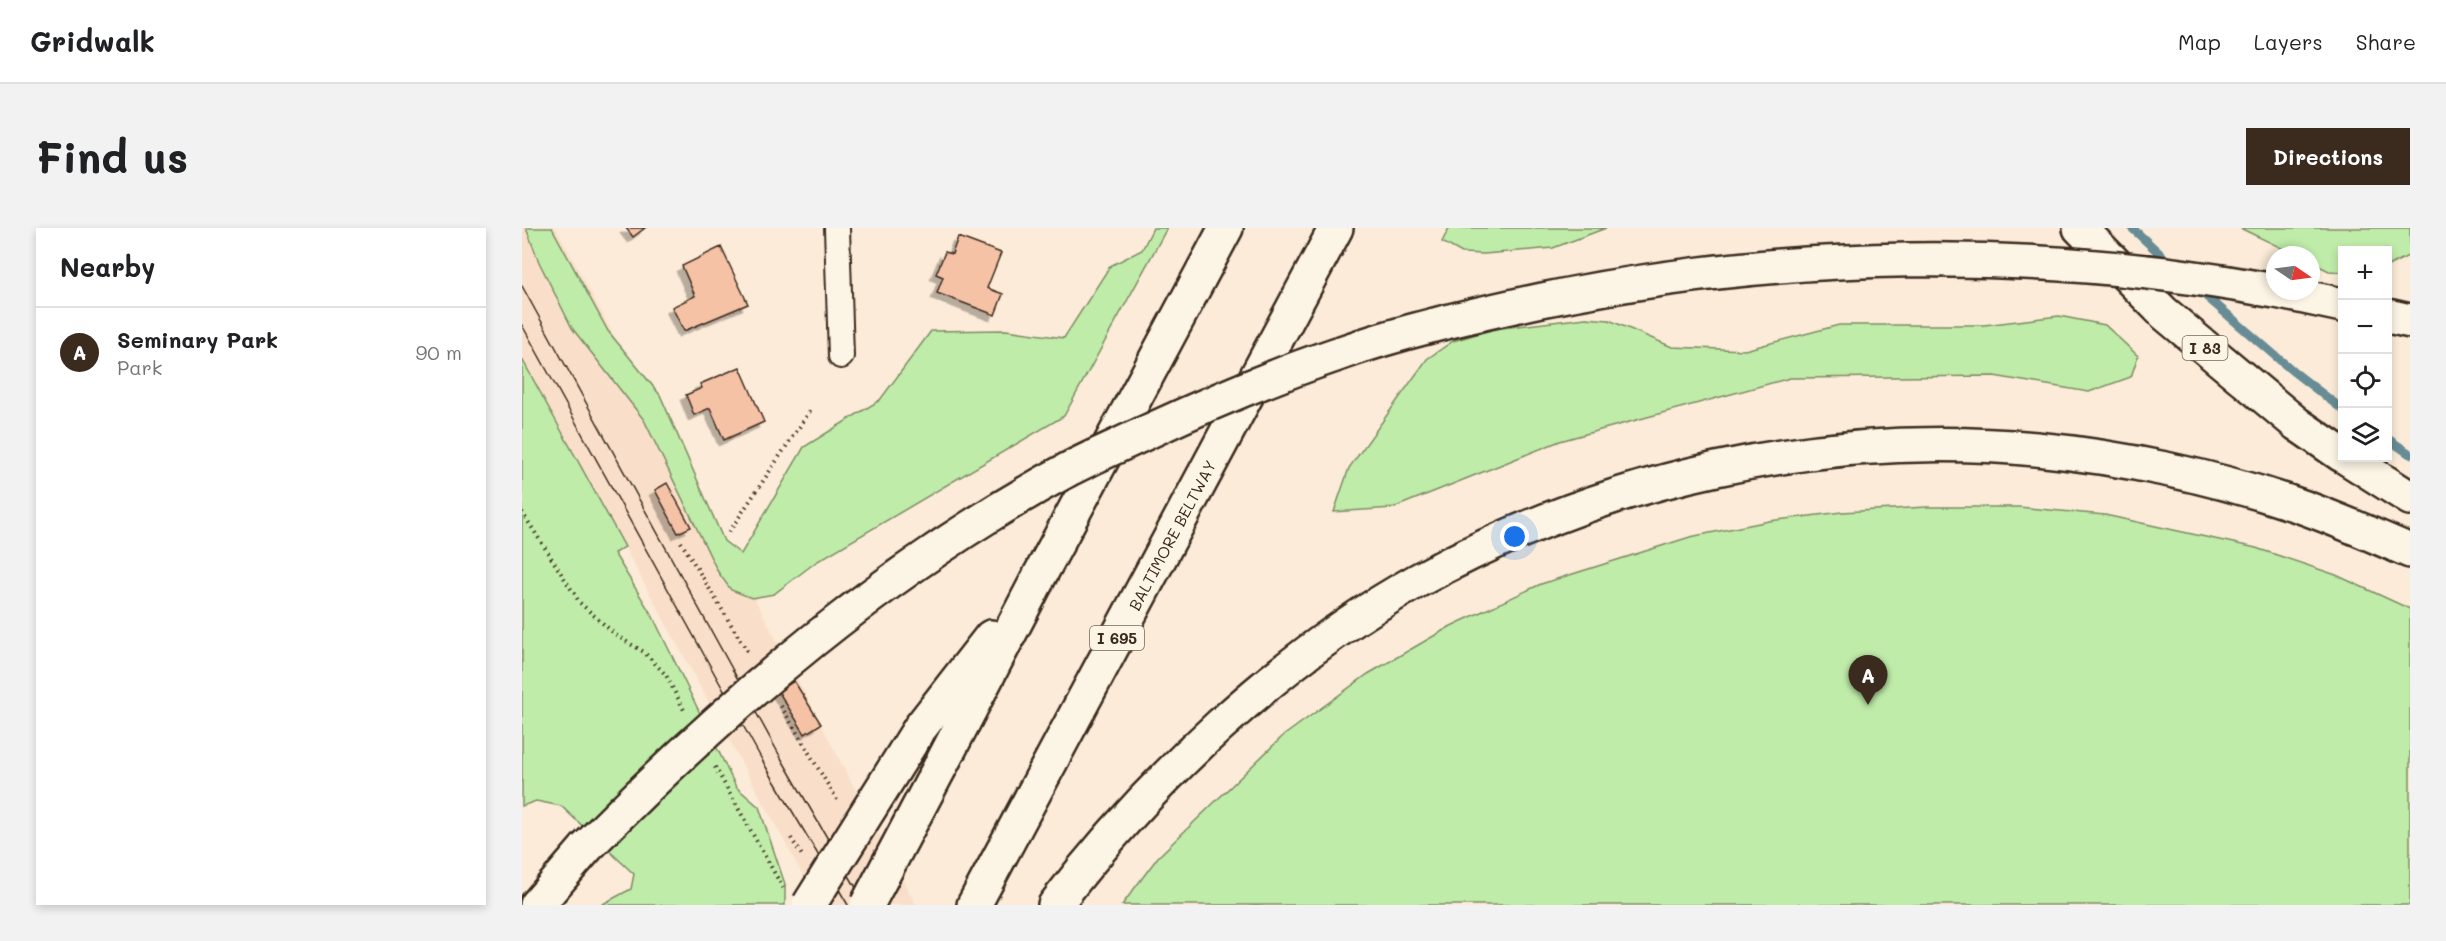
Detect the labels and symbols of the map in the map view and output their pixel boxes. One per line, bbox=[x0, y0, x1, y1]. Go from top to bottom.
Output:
north arrow bbox=[2266, 246, 2320, 300]
road number: I 83 bbox=[2182, 336, 2228, 360]
street label: BALTIMORE BELTWAY bbox=[1123, 456, 1221, 614]
your location bbox=[1500, 522, 1529, 551]
road number: I 695 bbox=[1090, 626, 1144, 650]
pin: A bbox=[1848, 656, 1888, 705]

